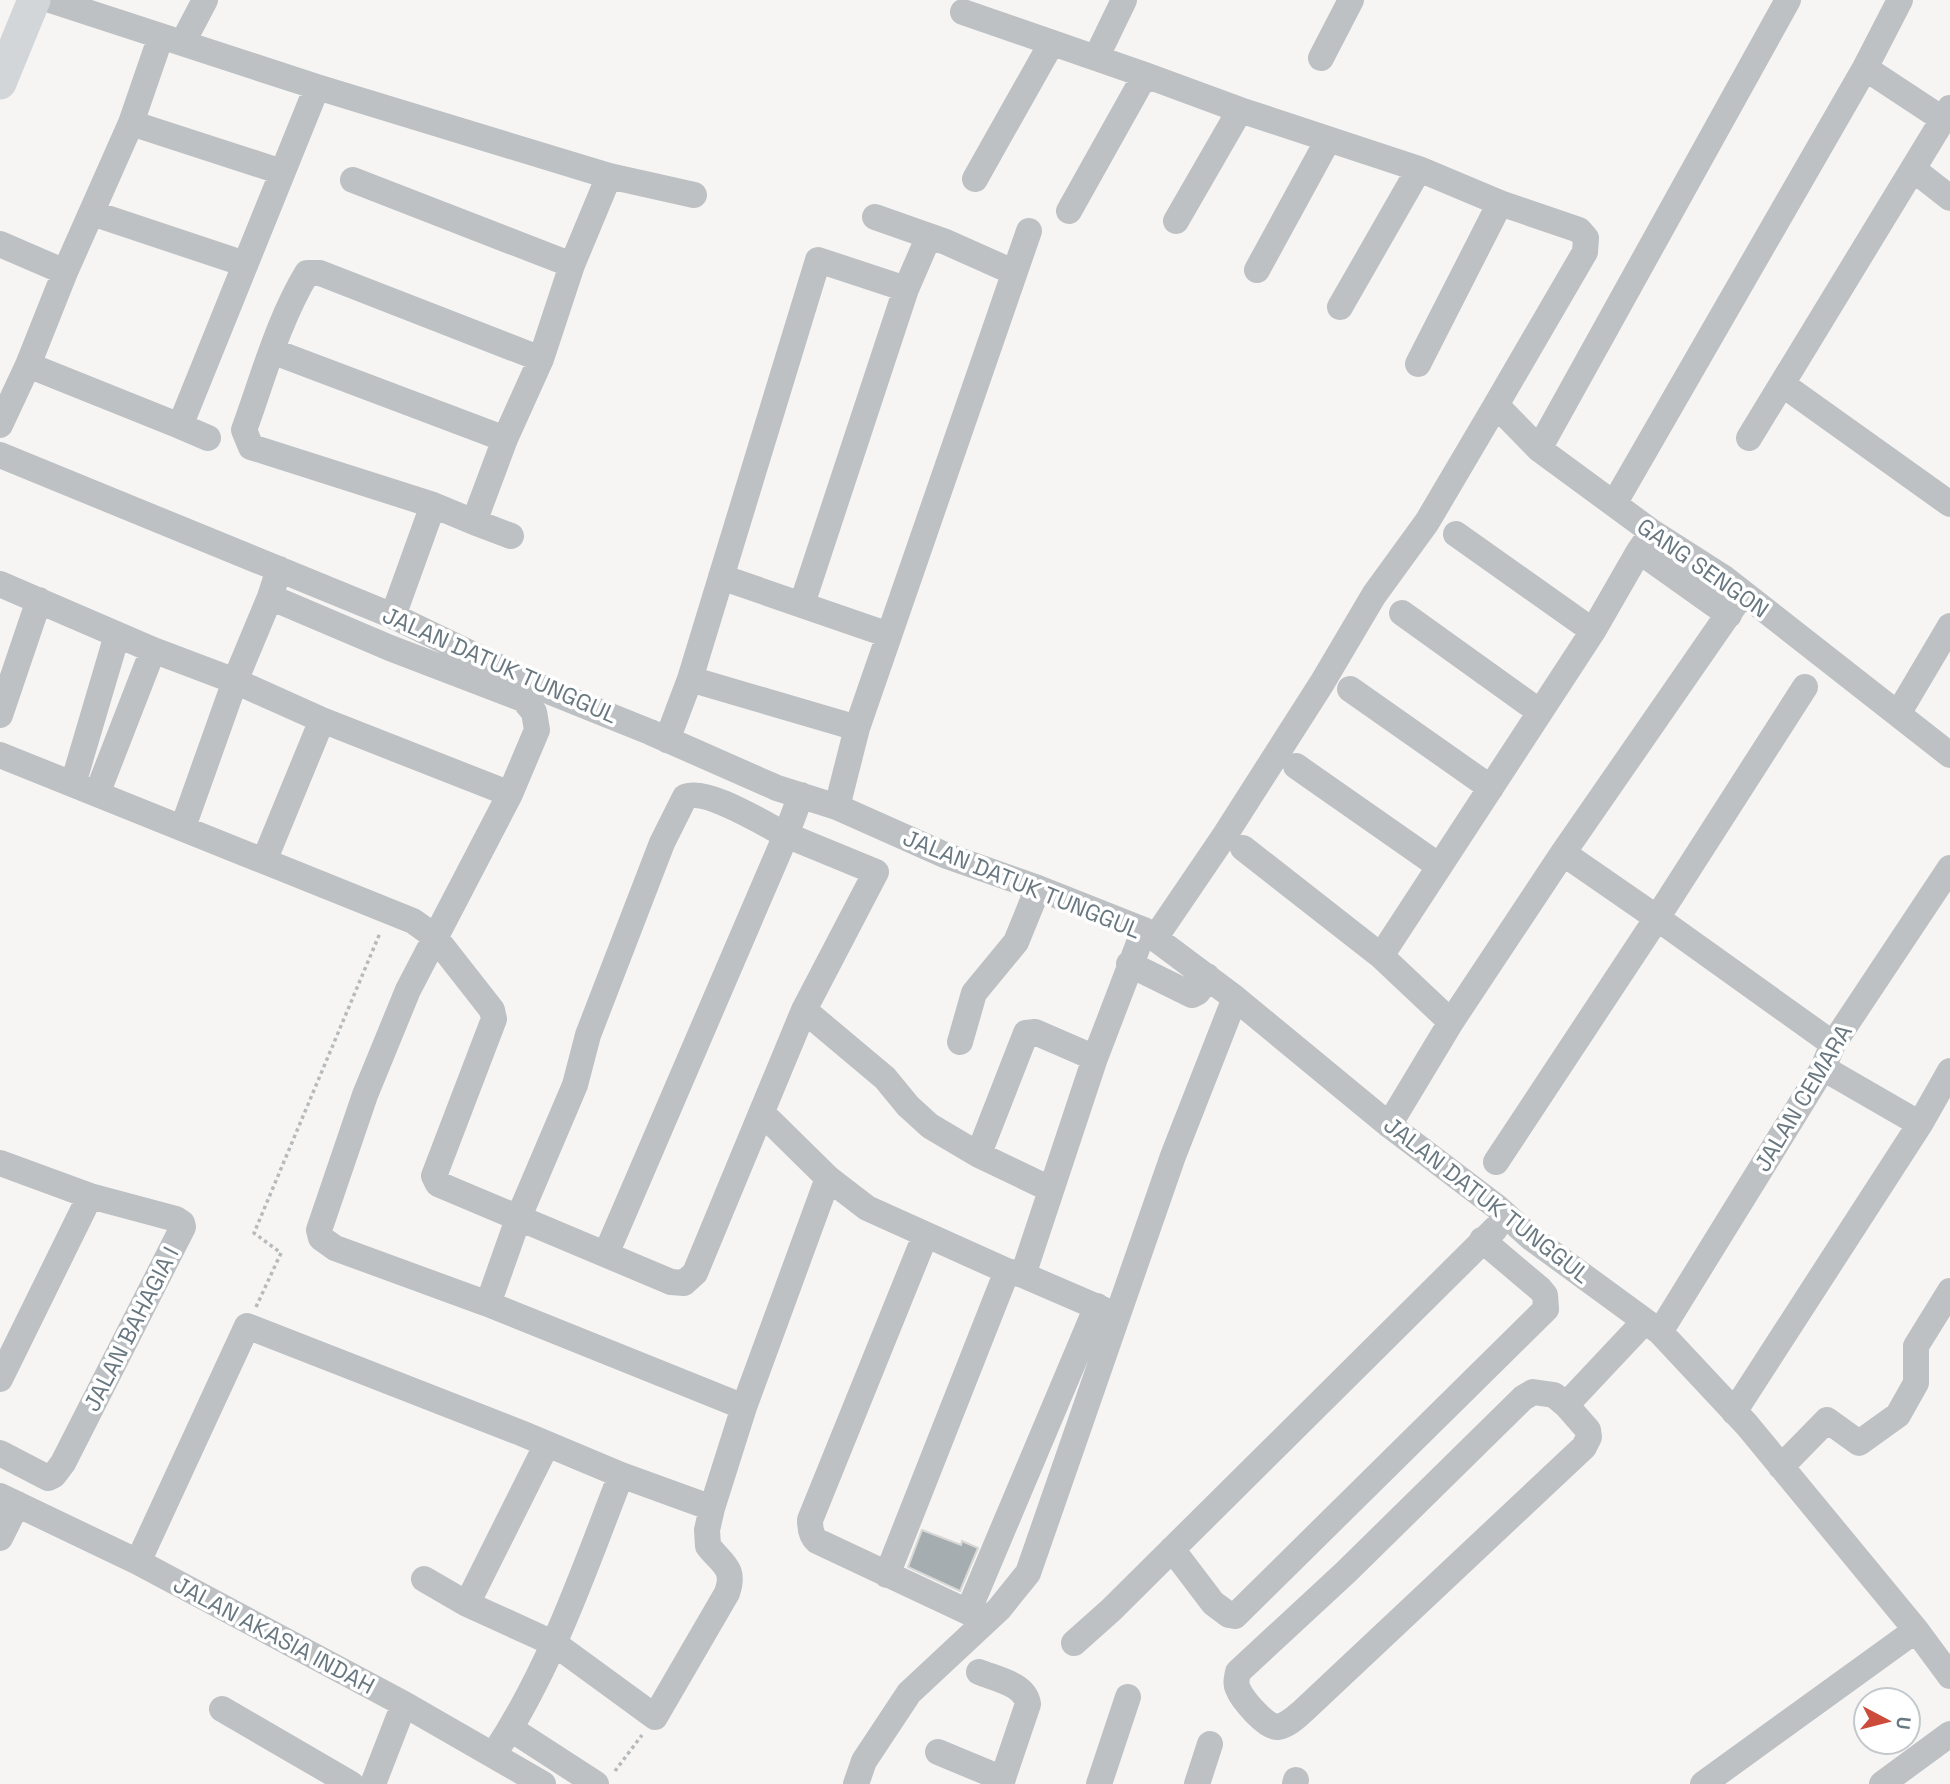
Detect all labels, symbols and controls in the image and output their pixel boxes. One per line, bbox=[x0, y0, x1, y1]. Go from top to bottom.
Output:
street label: GANG SENGON bbox=[1631, 511, 1775, 625]
street label: JALAN DATUK TUNGGUL bbox=[378, 600, 622, 730]
street label: JALAN DATUK TUNGGUL bbox=[899, 823, 1145, 945]
street label: JALAN CEMARA bbox=[1747, 1019, 1859, 1177]
street label: JALAN DATUK TUNGGUL bbox=[1378, 1110, 1596, 1290]
street label: JALAN BAHAGIA I bbox=[77, 1241, 185, 1417]
street label: JALAN AKASIA INDAH bbox=[168, 1569, 380, 1701]
north arrow bbox=[1852, 1686, 1922, 1756]
text: U bbox=[1890, 1715, 1917, 1731]

